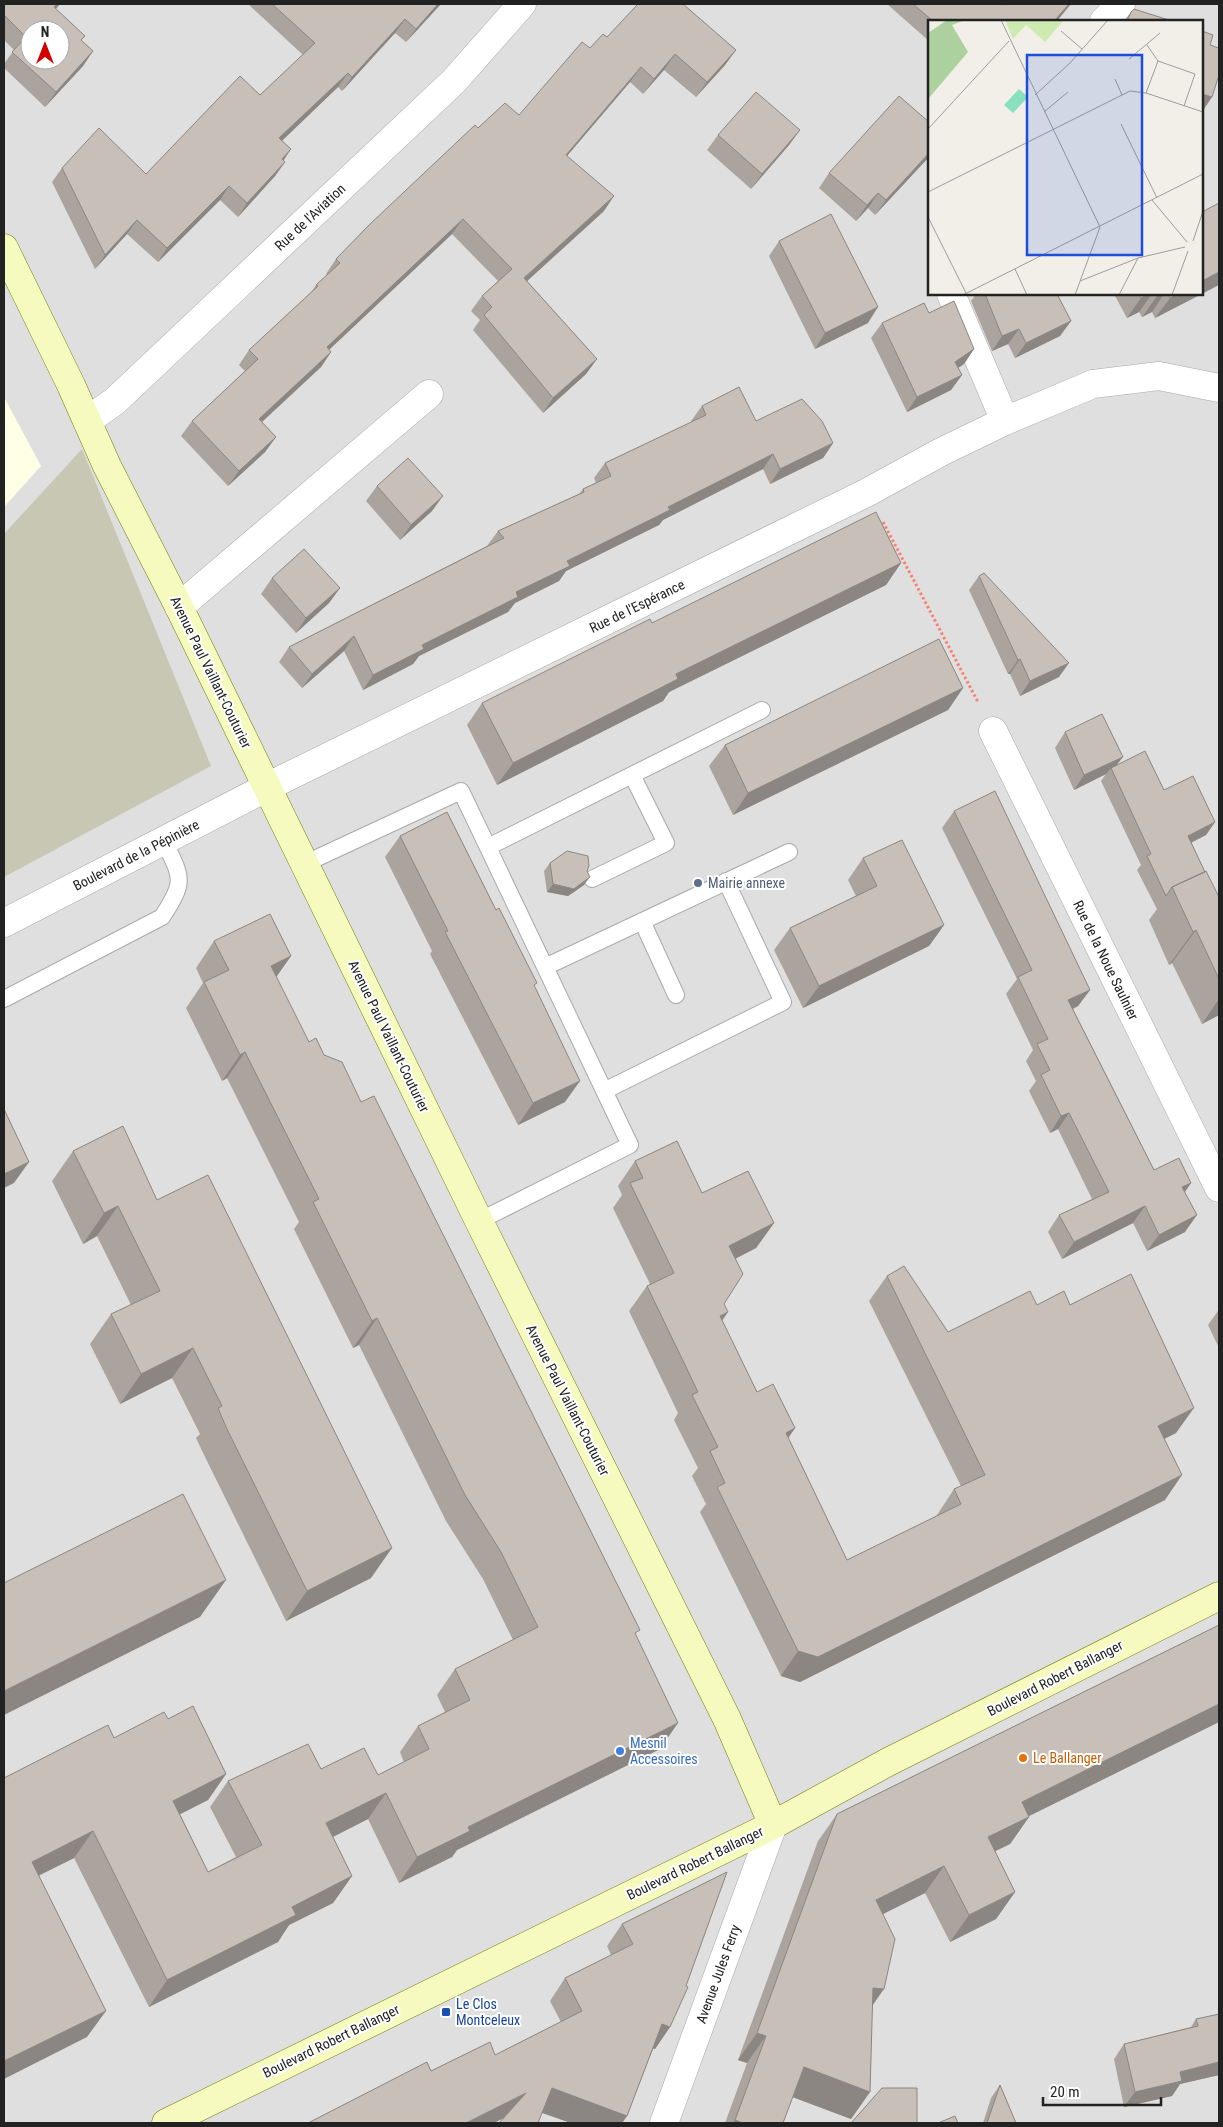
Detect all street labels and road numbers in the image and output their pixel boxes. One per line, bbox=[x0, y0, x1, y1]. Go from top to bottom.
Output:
street label: Rue de l'Aviation bbox=[272, 180, 348, 254]
street label: Rue de l'Espérance bbox=[587, 576, 687, 636]
street label: Avenue Paul Vaillant-Couturier bbox=[167, 593, 255, 751]
street label: Boulevard de la Pépinière bbox=[70, 816, 202, 894]
street label: Rue de la Noue Saulnier bbox=[1070, 898, 1142, 1022]
street label: Avenue Paul Vaillant-Couturier bbox=[345, 957, 433, 1115]
street label: Avenue Paul Vaillant-Couturier bbox=[523, 1322, 613, 1478]
street label: Boulevard Robert Ballanger bbox=[985, 1637, 1125, 1719]
street label: Boulevard Robert Ballanger bbox=[624, 1823, 766, 1903]
street label: Avenue Jules Ferry bbox=[693, 1922, 743, 2026]
street label: Boulevard Robert Ballanger bbox=[260, 2001, 402, 2081]

